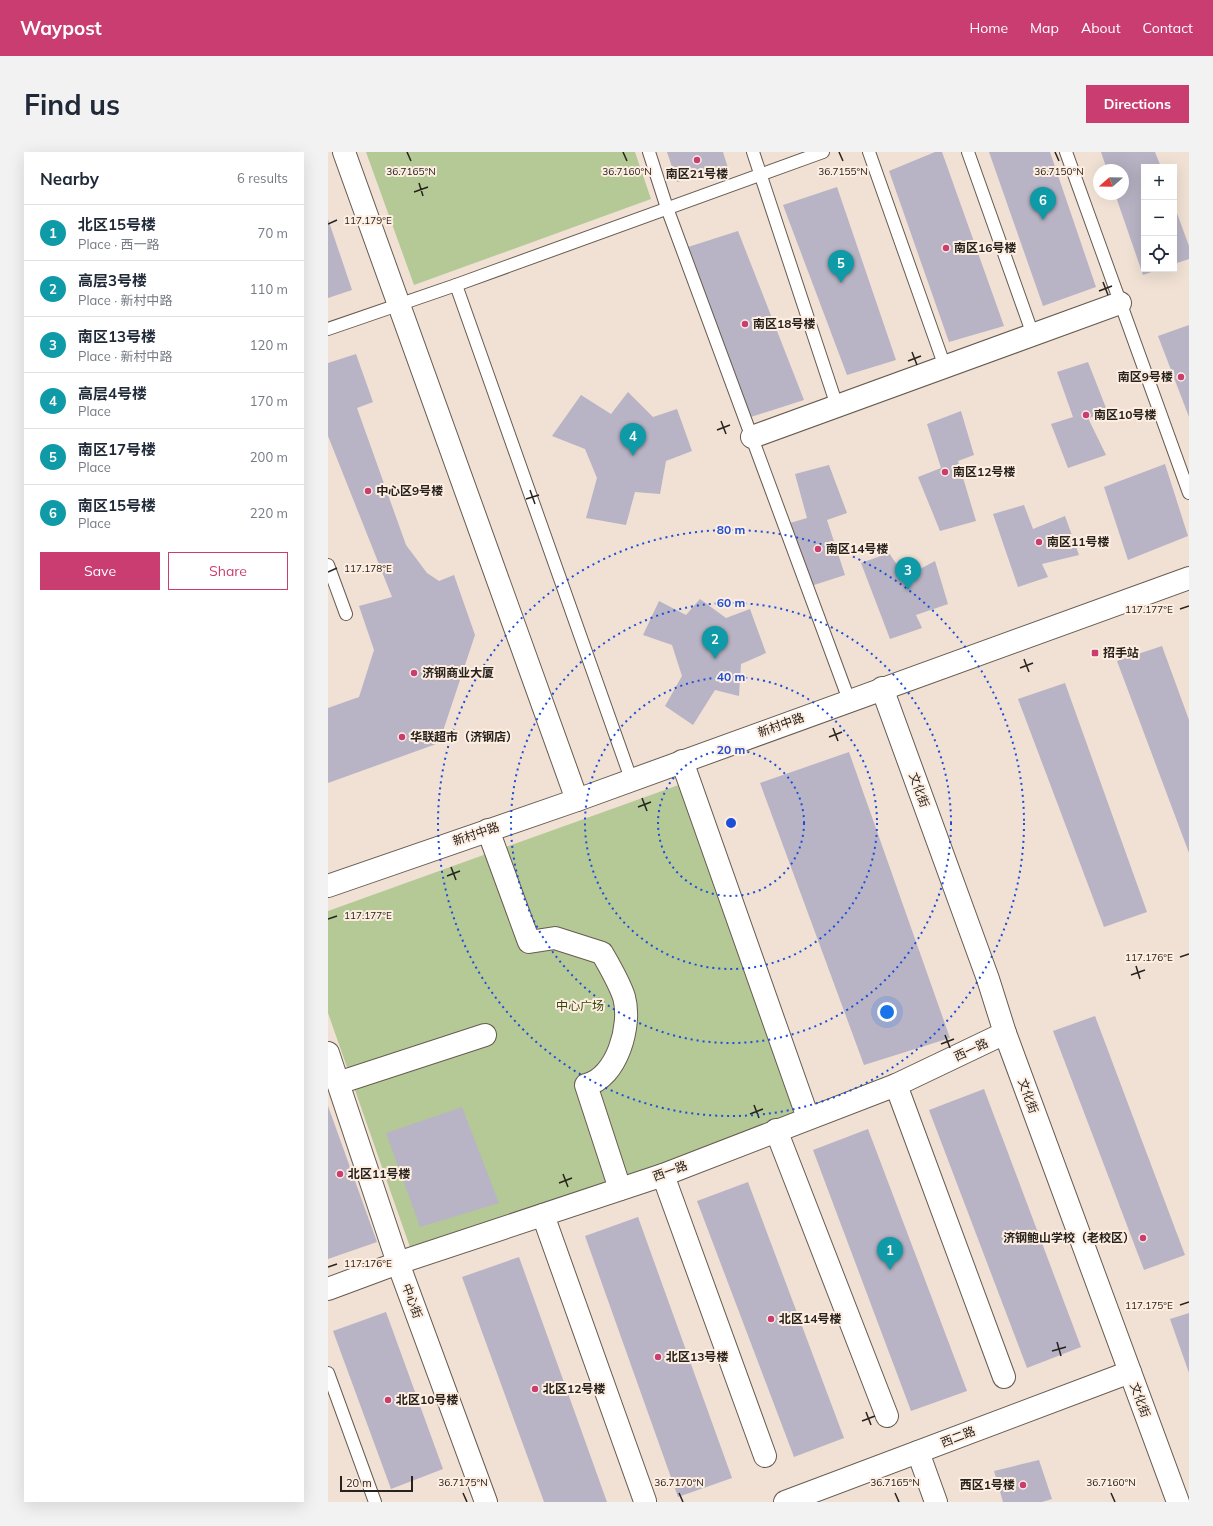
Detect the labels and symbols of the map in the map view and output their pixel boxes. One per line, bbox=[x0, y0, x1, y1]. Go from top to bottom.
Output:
marker: 南区21号楼 bbox=[692, 155, 702, 165]
north arrow bbox=[1093, 164, 1129, 200]
text: 36.7165°N bbox=[386, 165, 436, 178]
text: 36.7160°N bbox=[602, 165, 652, 178]
text: 36.7155°N bbox=[818, 165, 868, 178]
text: 36.7150°N bbox=[1034, 165, 1084, 178]
place label: 南区21号楼 bbox=[666, 166, 728, 181]
pin: 6 bbox=[1030, 187, 1056, 220]
text: 117.179°E bbox=[344, 214, 392, 227]
place label: 南区16号楼 bbox=[954, 240, 1016, 255]
marker: 南区16号楼 bbox=[941, 243, 951, 253]
pin: 5 bbox=[828, 250, 854, 283]
place label: 南区18号楼 bbox=[753, 316, 815, 331]
marker: 南区18号楼 bbox=[740, 319, 750, 329]
place label: 南区9号楼 bbox=[1118, 369, 1173, 384]
marker: 南区9号楼 bbox=[1176, 372, 1186, 382]
place label: 南区10号楼 bbox=[1094, 407, 1156, 422]
marker: 南区10号楼 bbox=[1081, 410, 1091, 420]
pin: 4 bbox=[620, 423, 646, 456]
place label: 南区12号楼 bbox=[953, 464, 1015, 479]
marker: 南区12号楼 bbox=[940, 467, 950, 477]
place label: 中心区9号楼 bbox=[376, 483, 443, 498]
marker: 中心区9号楼 bbox=[363, 486, 373, 496]
text: 80 m bbox=[717, 522, 745, 537]
place label: 南区11号楼 bbox=[1047, 534, 1109, 549]
marker: 南区11号楼 bbox=[1034, 537, 1044, 547]
place label: 南区14号楼 bbox=[826, 541, 888, 556]
marker: 南区14号楼 bbox=[813, 544, 823, 554]
pin: 3 bbox=[895, 557, 921, 590]
text: 117.178°E bbox=[344, 562, 392, 575]
text: 60 m bbox=[717, 595, 745, 610]
text: 117.177°E bbox=[1125, 603, 1173, 616]
pin: 2 bbox=[702, 626, 728, 659]
place label: 招手站 bbox=[1103, 645, 1139, 660]
marker: 招手站 bbox=[1090, 648, 1100, 658]
place label: 济钢商业大厦 bbox=[422, 665, 494, 680]
marker: 济钢商业大厦 bbox=[409, 668, 419, 678]
text: 40 m bbox=[717, 669, 745, 684]
street label: 新村中路 bbox=[756, 709, 806, 740]
place label: 华联超市（济钢店） bbox=[410, 729, 518, 744]
marker: 华联超市（济钢店） bbox=[397, 732, 407, 742]
text: 20 m bbox=[717, 742, 745, 757]
street label: 文化街 bbox=[906, 770, 933, 809]
centre of rings bbox=[724, 816, 738, 830]
street label: 新村中路 bbox=[451, 819, 501, 848]
text: 117.177°E bbox=[344, 909, 392, 922]
text: 117.176°E bbox=[1125, 951, 1173, 964]
park label: 中心广场 bbox=[556, 998, 604, 1013]
your location bbox=[877, 1002, 897, 1022]
street label: 西一路 bbox=[951, 1035, 990, 1064]
street label: 文化街 bbox=[1015, 1076, 1042, 1115]
street label: 西一路 bbox=[650, 1157, 689, 1184]
place label: 北区11号楼 bbox=[348, 1166, 410, 1181]
marker: 北区11号楼 bbox=[335, 1169, 345, 1179]
place label: 济钢鲍山学校（老校区） bbox=[1003, 1230, 1135, 1245]
marker: 济钢鲍山学校（老校区） bbox=[1138, 1233, 1148, 1243]
pin: 1 bbox=[877, 1237, 903, 1270]
text: 117.176°E bbox=[344, 1257, 392, 1270]
street label: 中心街 bbox=[399, 1281, 426, 1320]
text: 117.175°E bbox=[1125, 1299, 1173, 1312]
place label: 北区14号楼 bbox=[779, 1311, 841, 1326]
marker: 北区14号楼 bbox=[766, 1314, 776, 1324]
place label: 北区13号楼 bbox=[666, 1349, 728, 1364]
marker: 北区13号楼 bbox=[653, 1352, 663, 1362]
street label: 文化街 bbox=[1127, 1380, 1154, 1419]
place label: 北区12号楼 bbox=[543, 1381, 605, 1396]
marker: 北区12号楼 bbox=[530, 1384, 540, 1394]
place label: 北区10号楼 bbox=[396, 1392, 458, 1407]
marker: 北区10号楼 bbox=[383, 1395, 393, 1405]
street label: 西二路 bbox=[938, 1423, 977, 1450]
scale bar bbox=[340, 1474, 413, 1493]
text: 36.7175°N bbox=[438, 1476, 488, 1489]
text: 36.7170°N bbox=[654, 1476, 704, 1489]
text: 36.7165°N bbox=[870, 1476, 920, 1489]
text: 36.7160°N bbox=[1086, 1476, 1136, 1489]
place label: 西区1号楼 bbox=[960, 1477, 1015, 1492]
marker: 西区1号楼 bbox=[1018, 1480, 1028, 1490]

